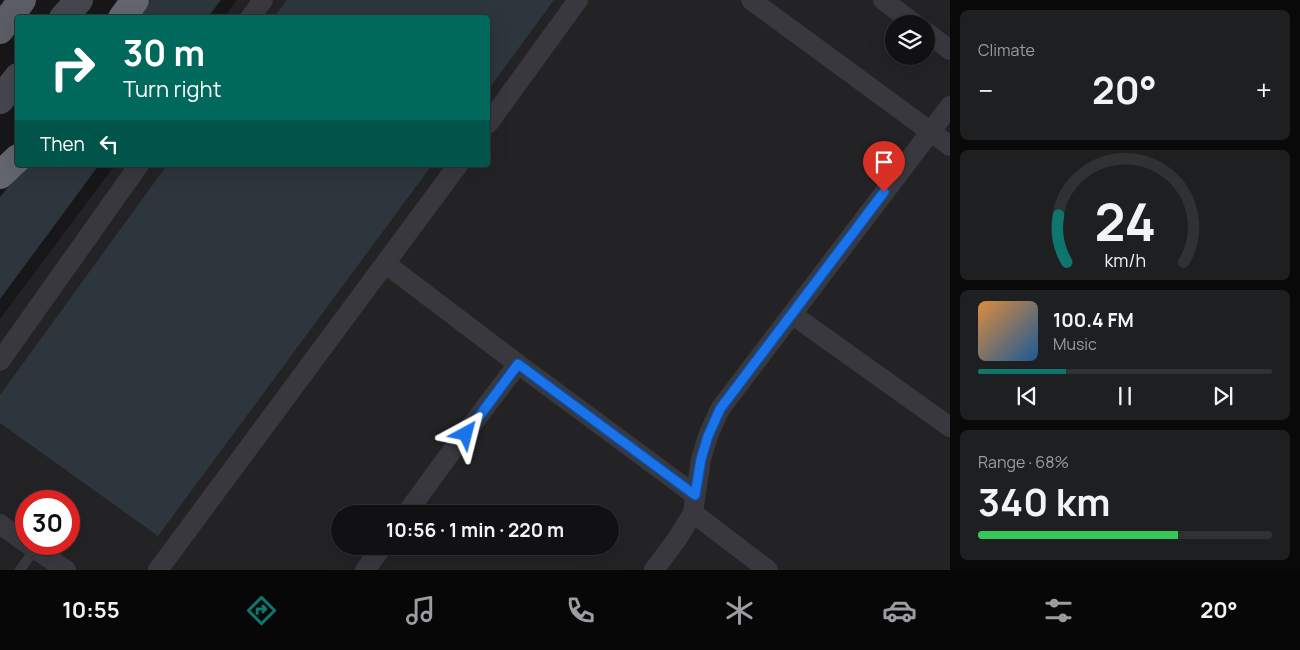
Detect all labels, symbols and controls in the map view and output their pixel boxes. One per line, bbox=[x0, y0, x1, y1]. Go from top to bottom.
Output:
map controls bbox=[885, 15, 935, 65]
button: layers bbox=[885, 15, 935, 65]
text: 30 m bbox=[123, 29, 205, 77]
icon: right bbox=[40, 35, 105, 100]
text: Climate bbox=[978, 39, 1035, 61]
text: 20° bbox=[1092, 63, 1157, 115]
text: − bbox=[978, 71, 993, 109]
text: + bbox=[1256, 71, 1272, 109]
text: Turn right bbox=[123, 74, 221, 104]
icon: left bbox=[95, 130, 123, 158]
text: Then bbox=[40, 131, 85, 157]
pin bbox=[863, 141, 905, 192]
icon: arrive bbox=[870, 148, 898, 176]
text: 24 bbox=[1094, 186, 1156, 257]
text: km/h bbox=[1104, 248, 1146, 272]
text: 100.4 FM bbox=[1053, 307, 1134, 333]
text: Music bbox=[1053, 333, 1097, 355]
icon: previous bbox=[1013, 382, 1041, 410]
icon: pause bbox=[1111, 382, 1139, 410]
icon: next bbox=[1209, 382, 1237, 410]
position arrow bbox=[439, 407, 491, 459]
text: Range · 68% bbox=[978, 451, 1069, 473]
text: 340 km bbox=[978, 475, 1110, 527]
speed limit sign: 30 bbox=[15, 490, 80, 555]
text: 10:56 · 1 min · 220 m bbox=[386, 517, 564, 543]
icon: directions bbox=[244, 593, 279, 628]
icon: music bbox=[403, 593, 438, 628]
icon: phone bbox=[563, 593, 598, 628]
icon: climate bbox=[722, 593, 757, 628]
icon: car bbox=[882, 593, 917, 628]
icon: filters bbox=[1041, 593, 1076, 628]
text: 10:55 bbox=[62, 595, 120, 625]
text: 20° bbox=[1200, 595, 1238, 625]

